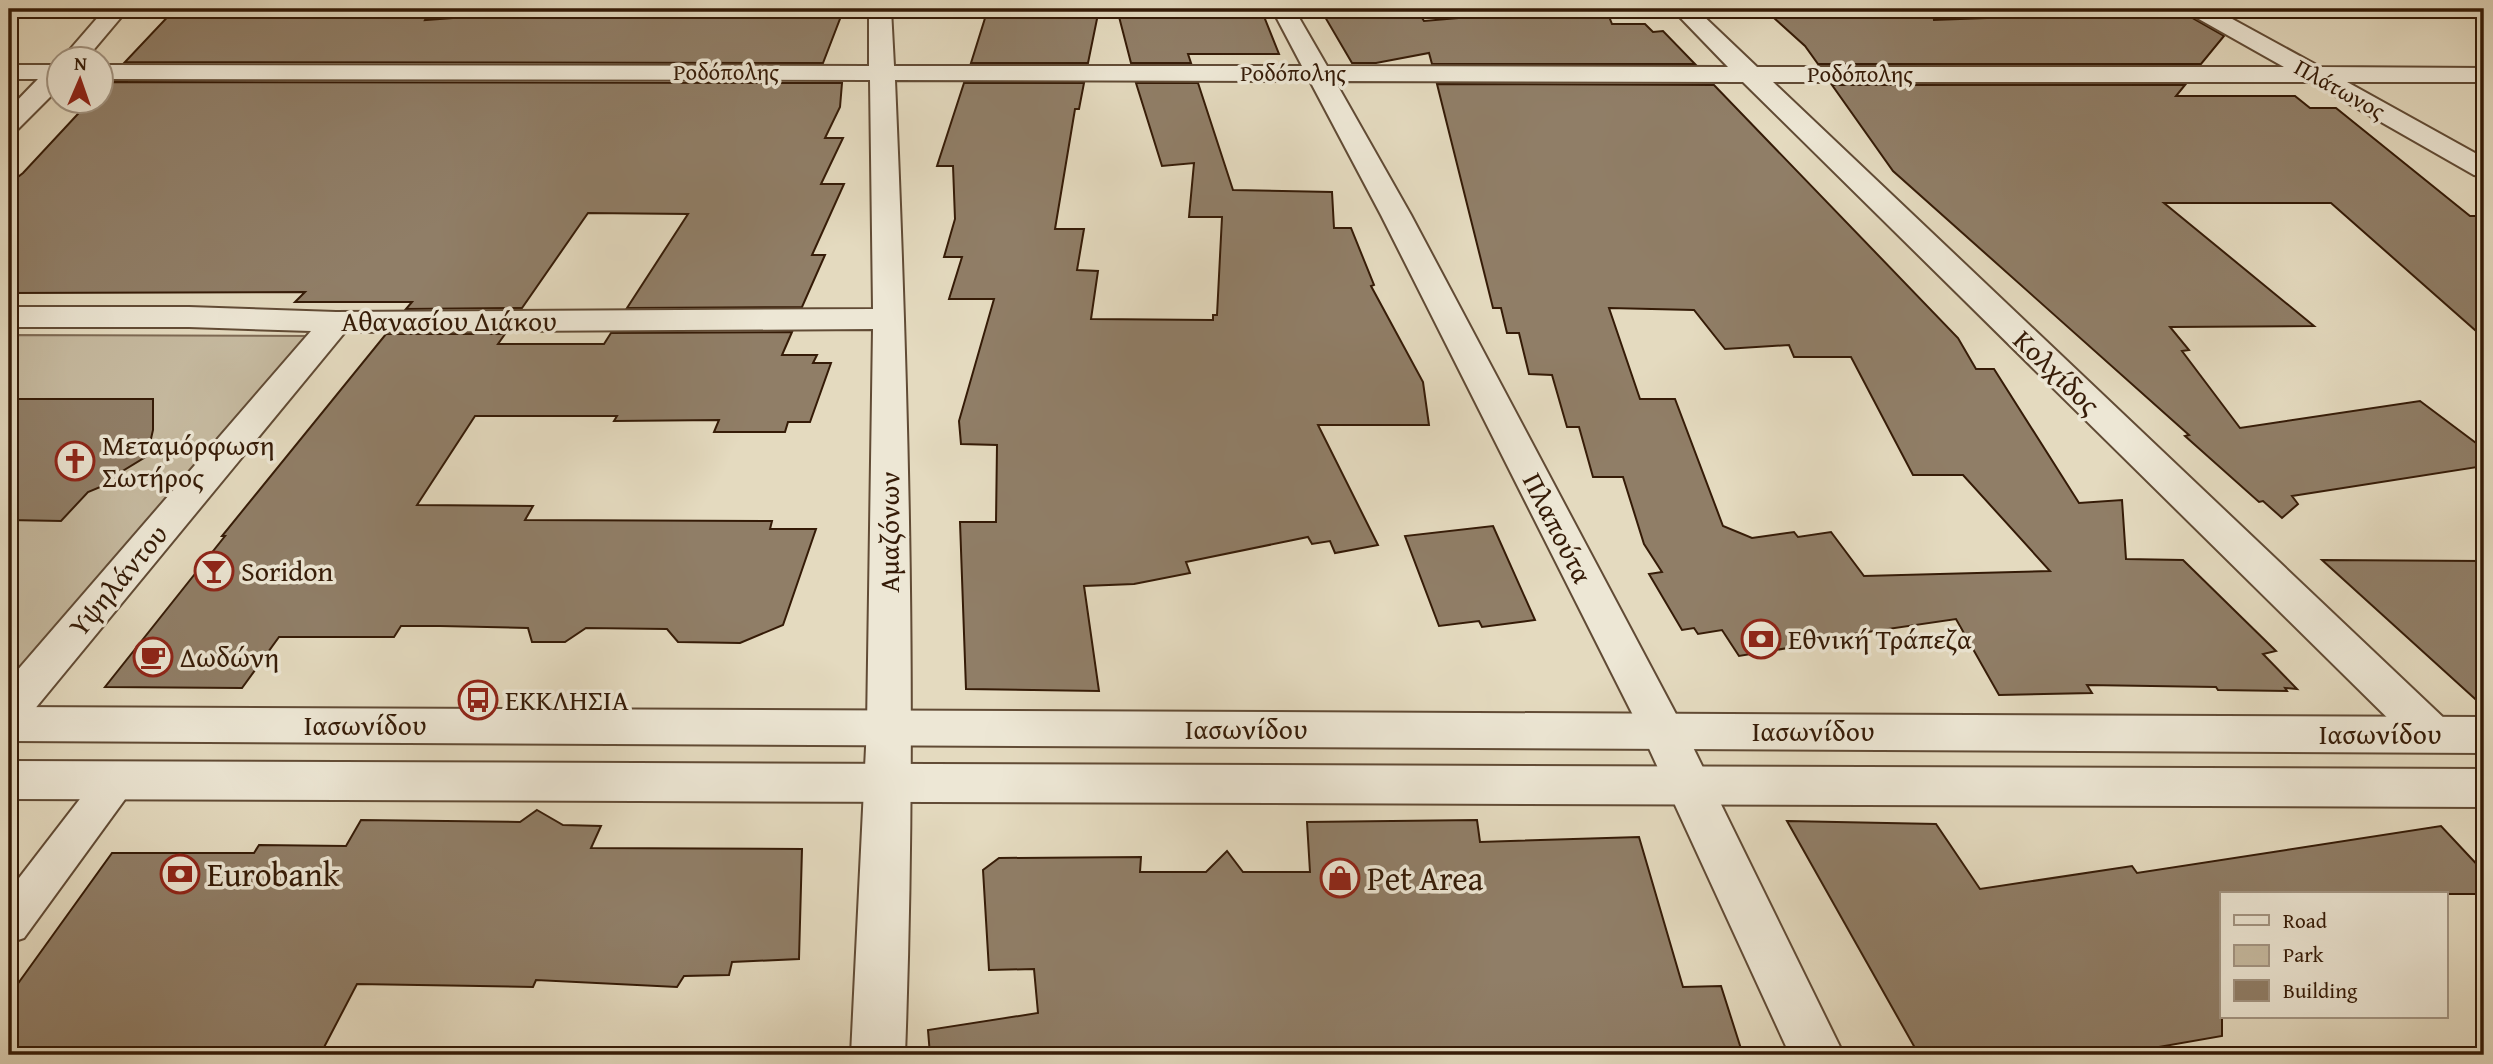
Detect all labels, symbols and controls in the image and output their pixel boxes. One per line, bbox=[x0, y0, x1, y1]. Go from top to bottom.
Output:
north arrow bbox=[46, 46, 116, 116]
text: N bbox=[74, 49, 88, 77]
street label: Πλάτωνος bbox=[2289, 50, 2392, 127]
street label: Ροδόπολης bbox=[673, 55, 779, 88]
street label: Ροδόπολης bbox=[1240, 56, 1346, 89]
street label: Ροδόπολης bbox=[1807, 57, 1913, 90]
street label: Αθανασίου Διάκου bbox=[341, 300, 557, 341]
street label: Κολχίδος bbox=[2005, 320, 2110, 424]
place label: Μεταμόρφωση Σωτήρος bbox=[102, 424, 275, 497]
church icon: Μεταμόρφωση Σωτήρος bbox=[54, 440, 96, 482]
street label: Πλαπούτα bbox=[1513, 465, 1604, 590]
street label: Αμαζόνων bbox=[868, 471, 909, 593]
street label: Υψηλάντου bbox=[58, 515, 177, 645]
bar icon: Soridon bbox=[193, 550, 235, 592]
place label: Soridon bbox=[241, 550, 334, 591]
bank icon: Εθνική Τράπεζα bbox=[1740, 618, 1782, 660]
place label: Εθνική Τράπεζα bbox=[1788, 618, 1972, 659]
cafe icon: Δωδώνη bbox=[132, 636, 174, 678]
place label: Δωδώνη bbox=[180, 636, 279, 677]
bus stop icon: ΕΚΚΛΗΣΙΑ bbox=[457, 679, 499, 721]
place label: ΕΚΚΛΗΣΙΑ bbox=[505, 679, 629, 720]
street label: Ιασωνίδου bbox=[303, 704, 427, 745]
street label: Ιασωνίδου bbox=[1184, 708, 1308, 749]
street label: Ιασωνίδου bbox=[1751, 710, 1875, 751]
street label: Ιασωνίδου bbox=[2318, 713, 2442, 754]
place label: Eurobank bbox=[207, 850, 340, 898]
bank icon: Eurobank bbox=[159, 853, 201, 895]
place label: Pet Area bbox=[1367, 854, 1484, 902]
shop icon: Pet Area bbox=[1319, 857, 1361, 899]
legend bbox=[2220, 892, 2448, 1018]
text: Road bbox=[2283, 905, 2328, 936]
text: Park bbox=[2283, 939, 2324, 970]
text: Building bbox=[2283, 975, 2358, 1006]

